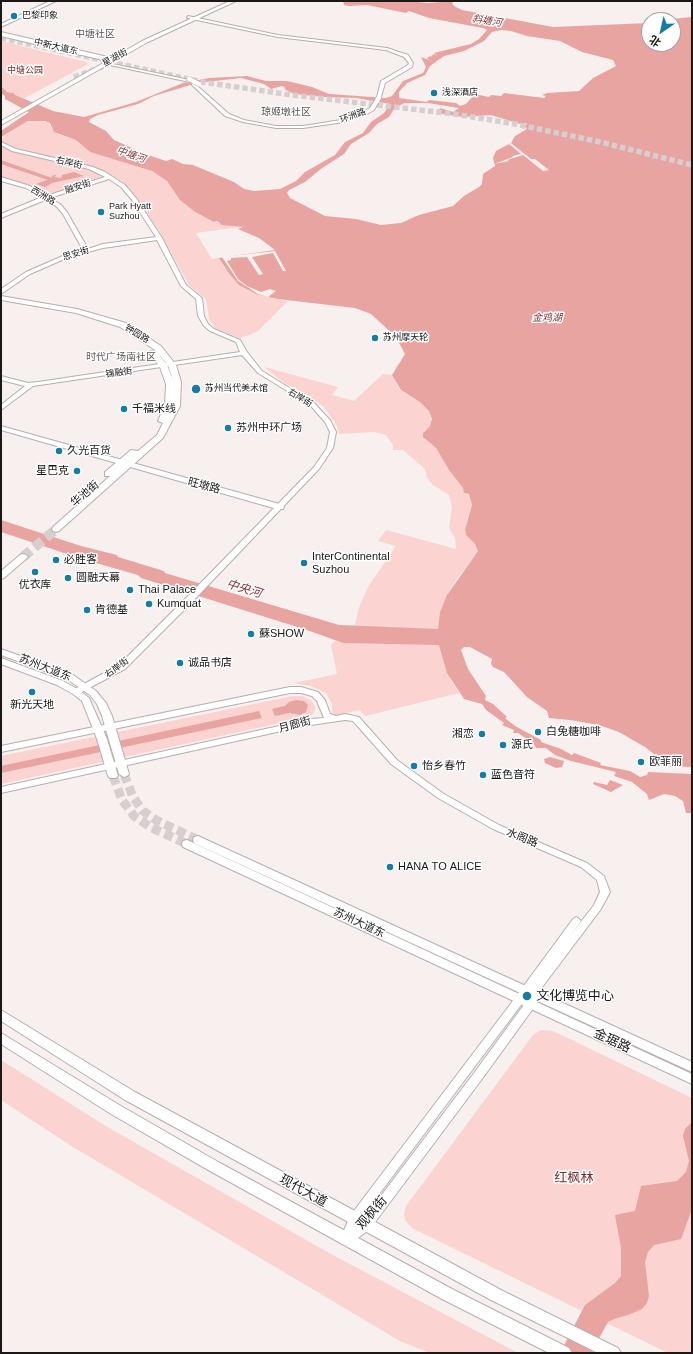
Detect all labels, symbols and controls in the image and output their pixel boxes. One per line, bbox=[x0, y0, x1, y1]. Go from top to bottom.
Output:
marker: 巴黎印象 bbox=[9, 11, 19, 21]
place label: 巴黎印象 bbox=[22, 11, 58, 21]
water label: 斜塘河 bbox=[471, 12, 503, 30]
north arrow bbox=[641, 12, 681, 52]
district label: 中塘社区 bbox=[75, 28, 115, 40]
text: 北 bbox=[647, 33, 663, 49]
street label: 中新大道东 bbox=[33, 37, 79, 57]
street label: 星湖街 bbox=[101, 47, 129, 69]
park label: 中塘公园 bbox=[7, 66, 43, 76]
marker: 浅深酒店 bbox=[429, 88, 439, 98]
place label: 浅深酒店 bbox=[442, 88, 478, 98]
district label: 琼姬墩社区 bbox=[261, 106, 311, 118]
street label: 环洲路 bbox=[338, 106, 368, 126]
water label: 中塘河 bbox=[115, 144, 147, 166]
street label: 右岸街 bbox=[55, 154, 83, 172]
street label: 融安街 bbox=[63, 178, 93, 196]
street label: 西洲路 bbox=[29, 184, 57, 208]
place label: Park Hyatt Suzhou bbox=[109, 202, 151, 223]
marker: Park Hyatt Suzhou bbox=[96, 207, 106, 217]
street label: 思安街 bbox=[62, 245, 90, 263]
water label: 金鸡湖 bbox=[532, 312, 562, 324]
street label: 钟园路 bbox=[123, 322, 151, 346]
marker: 苏州摩天轮 bbox=[370, 333, 380, 343]
place label: 苏州摩天轮 bbox=[383, 333, 428, 343]
district label: 时代广场南社区 bbox=[86, 351, 156, 363]
street label: 锦融街 bbox=[105, 366, 133, 380]
marker: 苏州当代美术馆 bbox=[190, 383, 202, 395]
place label: 苏州当代美术馆 bbox=[205, 384, 268, 394]
street label: 右岸街 bbox=[286, 386, 314, 410]
place label: 千福米线 bbox=[132, 402, 176, 416]
marker: 千福米线 bbox=[119, 404, 129, 414]
place label: 苏州中环广场 bbox=[236, 421, 302, 435]
marker: 苏州中环广场 bbox=[223, 423, 233, 433]
place label: 久光百货 bbox=[67, 444, 111, 458]
marker: 久光百货 bbox=[54, 446, 64, 456]
place label: 星巴克 bbox=[36, 464, 69, 478]
marker: 星巴克 bbox=[72, 466, 82, 476]
street label: 旺墩路 bbox=[186, 475, 222, 497]
street label: 华池街 bbox=[68, 478, 102, 510]
place label: InterContinental Suzhou bbox=[312, 550, 390, 576]
place label: 必胜客 bbox=[64, 553, 97, 567]
marker: 必胜客 bbox=[51, 555, 61, 565]
marker: InterContinental Suzhou bbox=[299, 558, 309, 568]
marker: 优衣库 bbox=[30, 567, 40, 577]
place label: 圆融天幕 bbox=[76, 571, 120, 585]
marker: 圆融天幕 bbox=[63, 573, 73, 583]
water label: 中央河 bbox=[225, 577, 263, 601]
place label: 优衣库 bbox=[19, 578, 51, 592]
place label: Thai Palace bbox=[138, 583, 196, 597]
marker: Thai Palace bbox=[125, 585, 135, 595]
place label: Kumquat bbox=[157, 597, 201, 611]
marker: Kumquat bbox=[144, 599, 154, 609]
place label: 肯德基 bbox=[95, 603, 128, 617]
marker: 肯德基 bbox=[82, 605, 92, 615]
place label: 蘇SHOW bbox=[259, 627, 304, 641]
marker: 蘇SHOW bbox=[246, 629, 256, 639]
street label: 苏州大道东 bbox=[17, 652, 73, 684]
street label: 右岸街 bbox=[103, 656, 131, 680]
place label: 诚品书店 bbox=[188, 656, 232, 670]
marker: 诚品书店 bbox=[175, 658, 185, 668]
marker: 新光天地 bbox=[27, 687, 37, 697]
place label: 新光天地 bbox=[10, 698, 54, 712]
street label: 月廊街 bbox=[277, 714, 313, 736]
place label: 白兔糖咖啡 bbox=[546, 725, 601, 739]
place label: 湘恋 bbox=[452, 727, 474, 741]
marker: 白兔糖咖啡 bbox=[533, 727, 543, 737]
marker: 湘恋 bbox=[477, 729, 487, 739]
place label: 源氏 bbox=[511, 738, 533, 752]
marker: 源氏 bbox=[498, 740, 508, 750]
place label: 欧菲丽 bbox=[649, 755, 682, 769]
marker: 欧菲丽 bbox=[636, 757, 646, 767]
place label: 怡乡春竹 bbox=[422, 759, 466, 773]
marker: 怡乡春竹 bbox=[409, 761, 419, 771]
place label: 蓝色音符 bbox=[491, 768, 535, 782]
marker: 蓝色音符 bbox=[478, 770, 488, 780]
street label: 水阁路 bbox=[504, 826, 540, 850]
place label: HANA TO ALICE bbox=[398, 860, 482, 874]
marker: HANA TO ALICE bbox=[385, 862, 395, 872]
street label: 苏州大道东 bbox=[331, 905, 387, 941]
place label: 文化博览中心 bbox=[536, 988, 614, 1004]
marker: 文化博览中心 bbox=[521, 990, 533, 1002]
street label: 金琚路 bbox=[591, 1026, 633, 1056]
park label: 红枫林 bbox=[555, 1170, 593, 1186]
street label: 现代大道 bbox=[276, 1172, 330, 1210]
street label: 观枫街 bbox=[353, 1193, 391, 1233]

